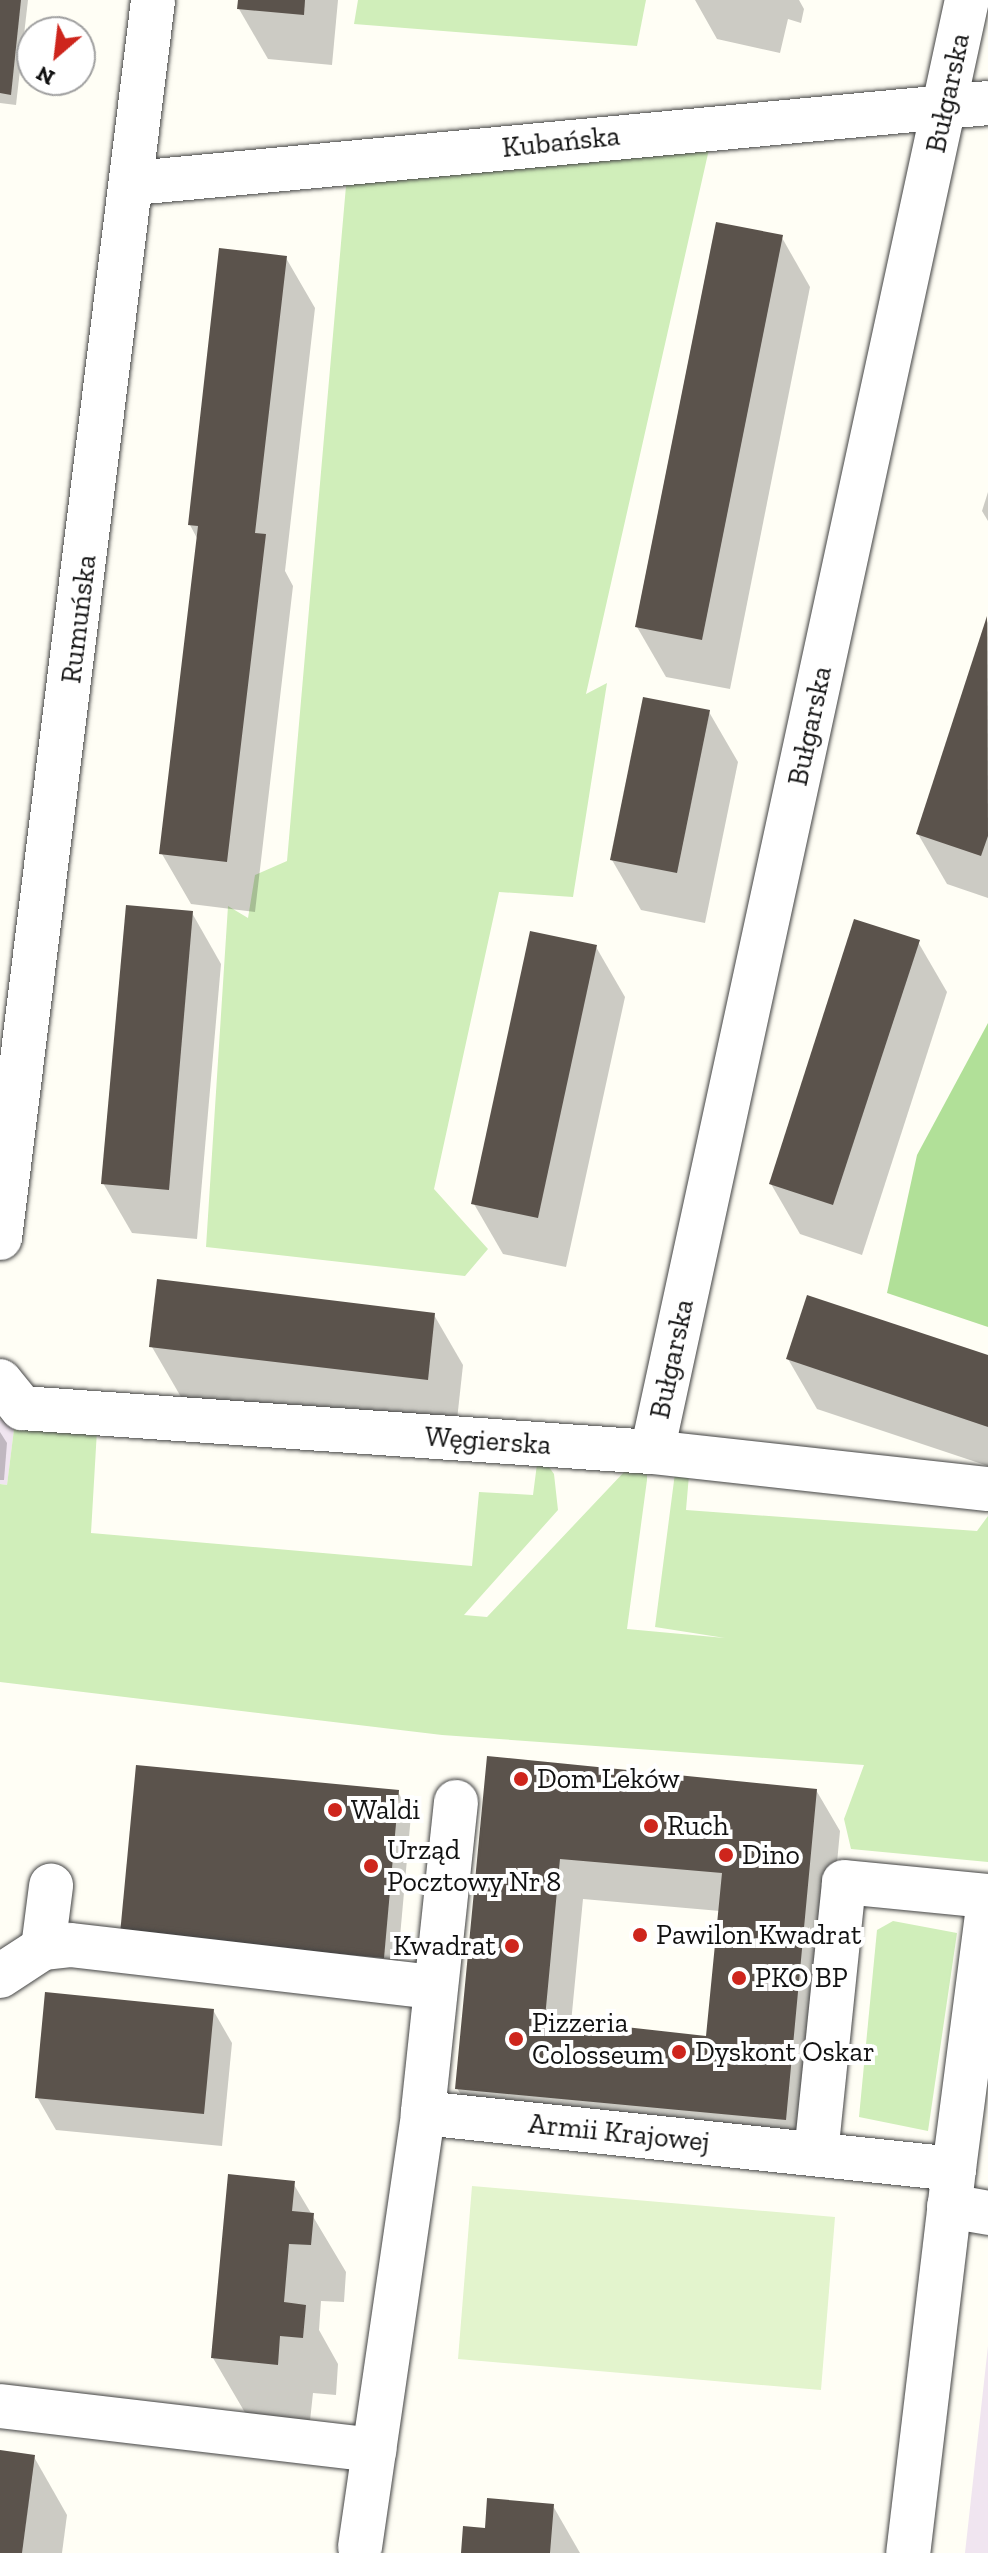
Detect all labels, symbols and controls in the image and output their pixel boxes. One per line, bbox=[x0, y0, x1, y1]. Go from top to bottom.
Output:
north arrow bbox=[16, 16, 96, 96]
street label: Bułgarska bbox=[919, 30, 977, 156]
text: N bbox=[32, 60, 59, 92]
street label: Kubańska bbox=[500, 119, 622, 165]
street label: Rumuńska bbox=[54, 553, 104, 685]
street label: Bułgarska bbox=[781, 663, 839, 789]
street label: Bułgarska bbox=[643, 1296, 701, 1422]
street label: Węgierska bbox=[424, 1420, 552, 1462]
place label: Dom Leków bbox=[537, 1762, 680, 1796]
marker: Dom Leków bbox=[512, 1770, 530, 1788]
place label: Waldi bbox=[351, 1793, 420, 1827]
marker: Waldi bbox=[326, 1801, 344, 1819]
place label: Ruch bbox=[667, 1809, 729, 1843]
marker: Ruch bbox=[642, 1817, 660, 1835]
place label: Urząd Pocztowy Nr 8 bbox=[387, 1833, 563, 1899]
place label: Dino bbox=[742, 1838, 800, 1872]
marker: Dino bbox=[717, 1846, 735, 1864]
marker: Urząd Pocztowy Nr 8 bbox=[362, 1857, 380, 1875]
place label: Pawilon Kwadrat bbox=[656, 1918, 861, 1952]
marker: Pawilon Kwadrat bbox=[631, 1926, 649, 1944]
place label: Kwadrat bbox=[393, 1929, 496, 1963]
marker: Kwadrat bbox=[503, 1937, 521, 1955]
place label: PKO BP bbox=[755, 1961, 848, 1995]
marker: PKO BP bbox=[730, 1969, 748, 1987]
place label: Pizzeria Colosseum bbox=[532, 2006, 664, 2072]
marker: Pizzeria Colosseum bbox=[507, 2030, 525, 2048]
place label: Dyskont Oskar bbox=[695, 2035, 875, 2069]
marker: Dyskont Oskar bbox=[670, 2043, 688, 2061]
street label: Armii Krajowej bbox=[527, 2107, 711, 2159]

